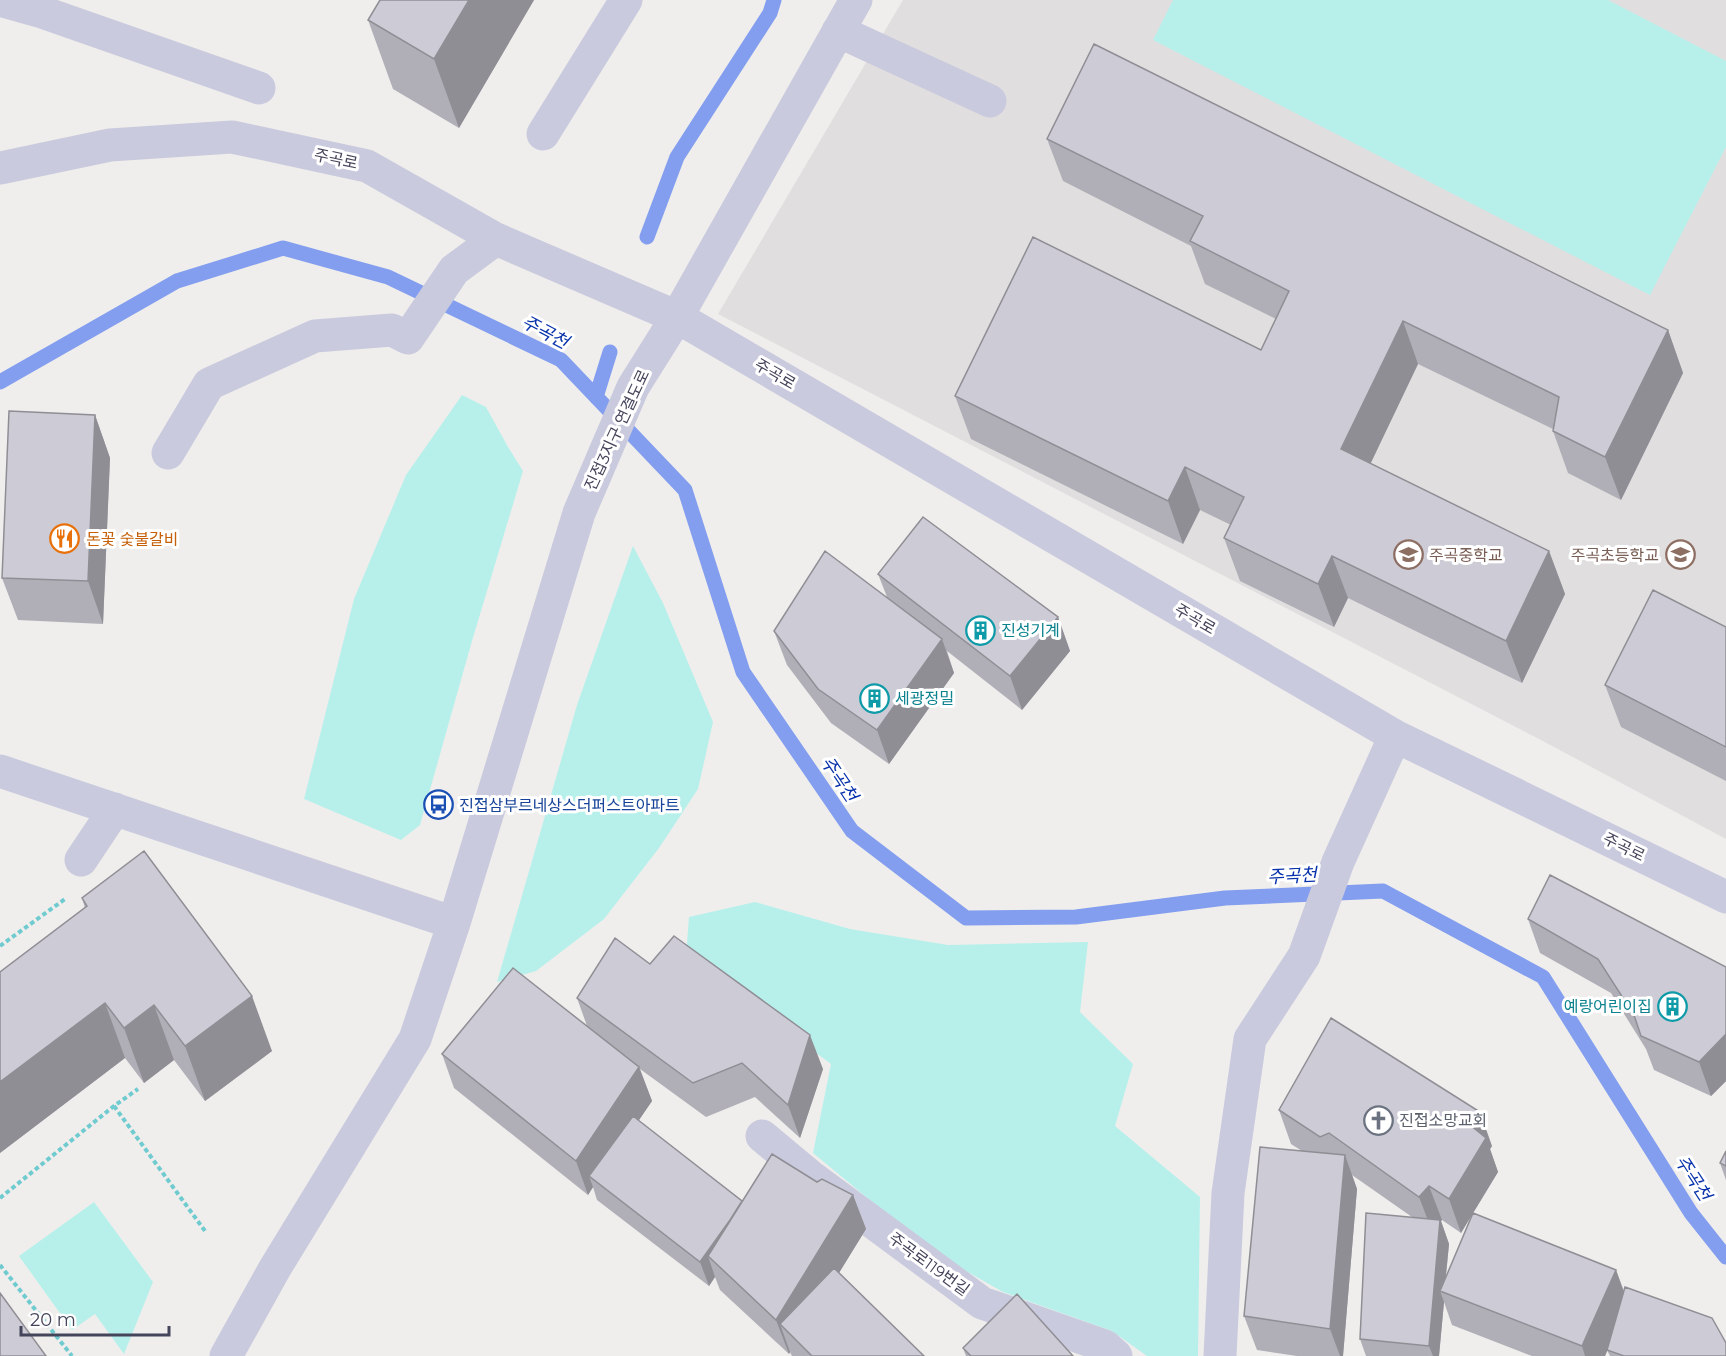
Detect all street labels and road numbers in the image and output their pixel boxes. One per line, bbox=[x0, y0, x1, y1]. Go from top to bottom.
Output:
street label: 주곡로 bbox=[312, 145, 360, 173]
street label: 주곡로 bbox=[751, 355, 799, 393]
street label: 진접3지구 연결도로 bbox=[581, 366, 653, 493]
street label: 주곡로 bbox=[1171, 600, 1219, 638]
street label: 주곡로 bbox=[1600, 829, 1648, 865]
street label: 주곡로119번길 bbox=[885, 1228, 973, 1300]

